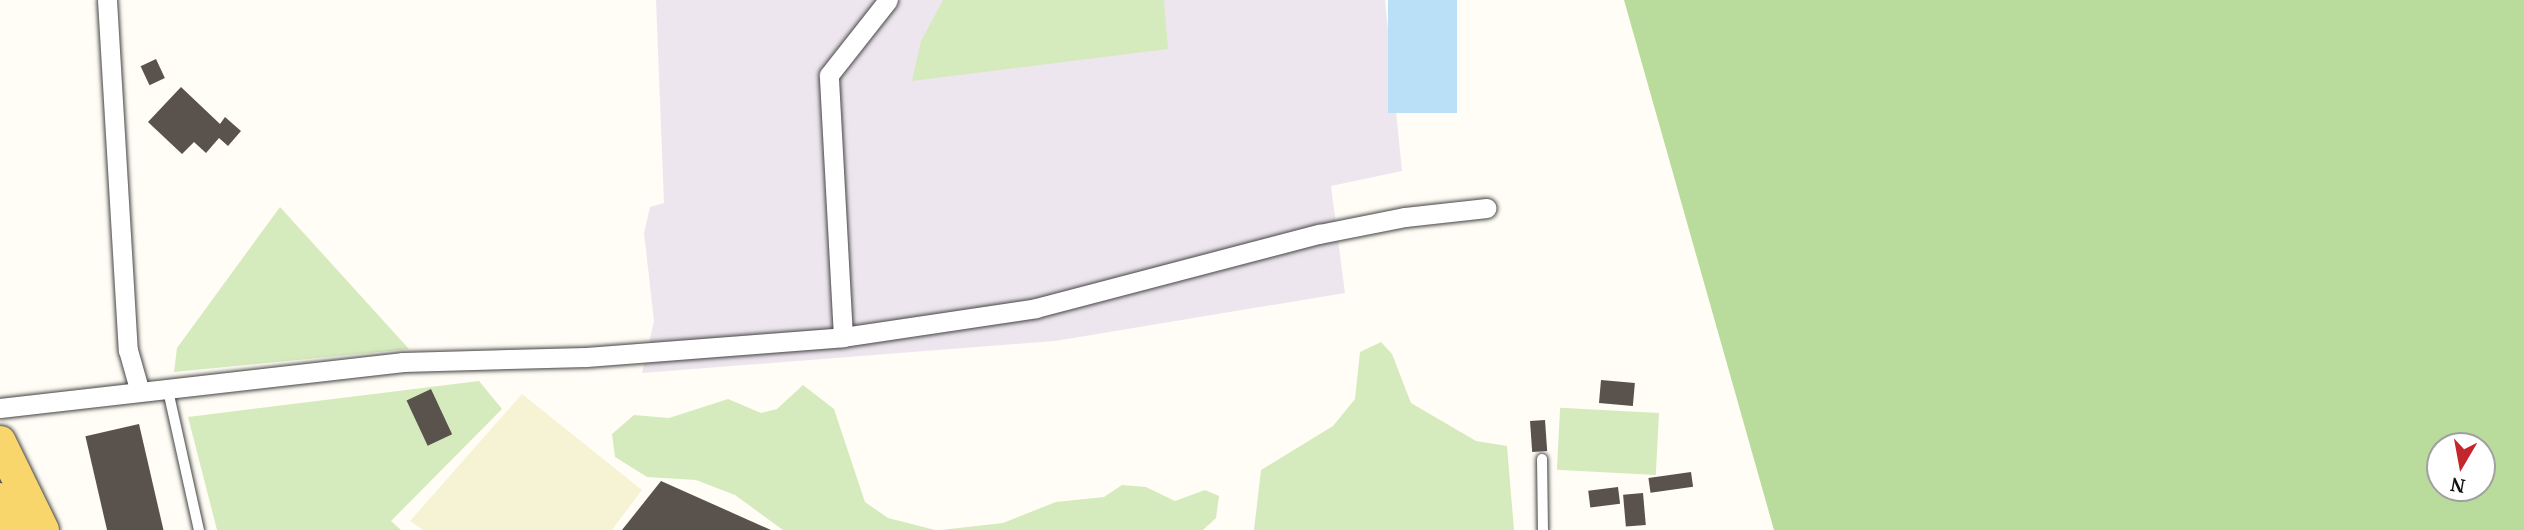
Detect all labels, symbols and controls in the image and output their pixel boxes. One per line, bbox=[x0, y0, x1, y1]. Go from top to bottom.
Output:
north arrow bbox=[2426, 432, 2496, 502]
text: N bbox=[2448, 473, 2467, 500]

